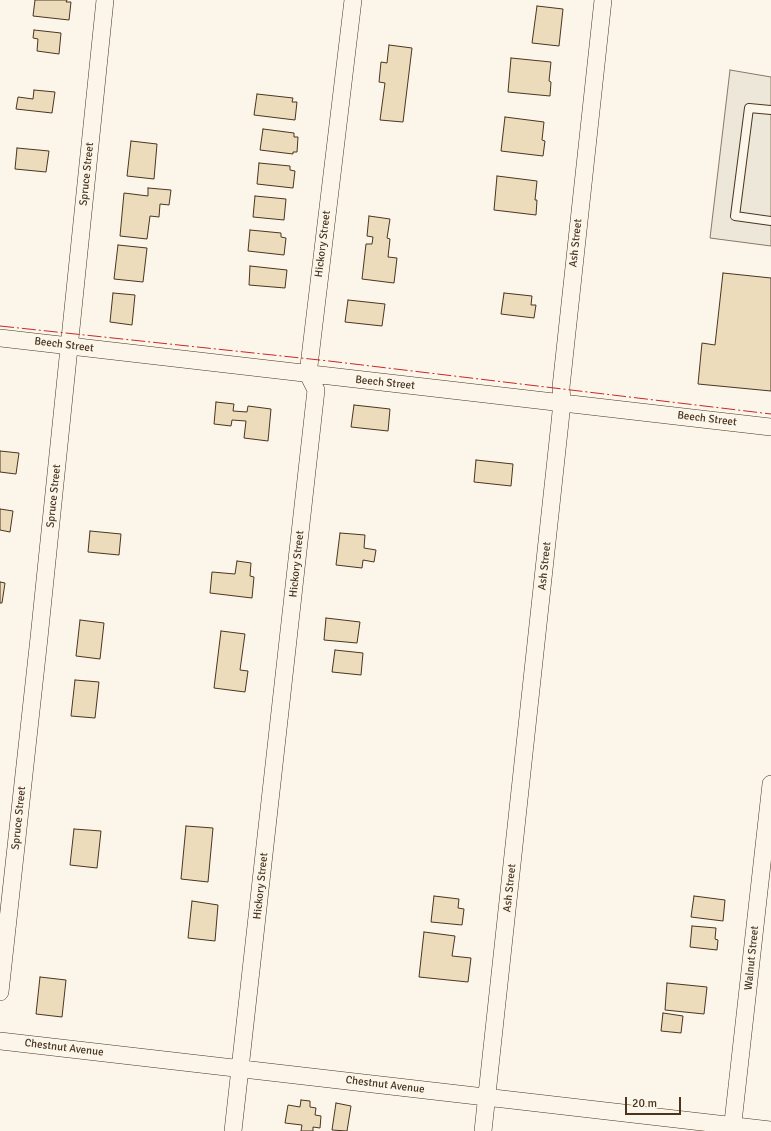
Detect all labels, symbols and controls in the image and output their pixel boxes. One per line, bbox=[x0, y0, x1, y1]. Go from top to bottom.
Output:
street label: Spruce Street bbox=[77, 142, 97, 206]
street label: Hickory Street bbox=[312, 210, 334, 278]
street label: Ash Street bbox=[567, 218, 585, 268]
street label: Beech Street bbox=[33, 335, 95, 355]
street label: Beech Street bbox=[355, 373, 415, 393]
street label: Beech Street bbox=[676, 409, 738, 429]
street label: Spruce Street bbox=[44, 464, 64, 528]
street label: Hickory Street bbox=[287, 530, 307, 598]
street label: Ash Street bbox=[536, 541, 554, 591]
street label: Spruce Street bbox=[9, 786, 29, 850]
street label: Hickory Street bbox=[251, 852, 271, 920]
street label: Ash Street bbox=[501, 863, 519, 913]
street label: Walnut Street bbox=[742, 925, 762, 991]
street label: Chestnut Avenue bbox=[24, 1037, 104, 1059]
street label: Chestnut Avenue bbox=[345, 1074, 425, 1096]
scale bar bbox=[627, 1089, 683, 1115]
text: 20 m bbox=[632, 1096, 657, 1111]

